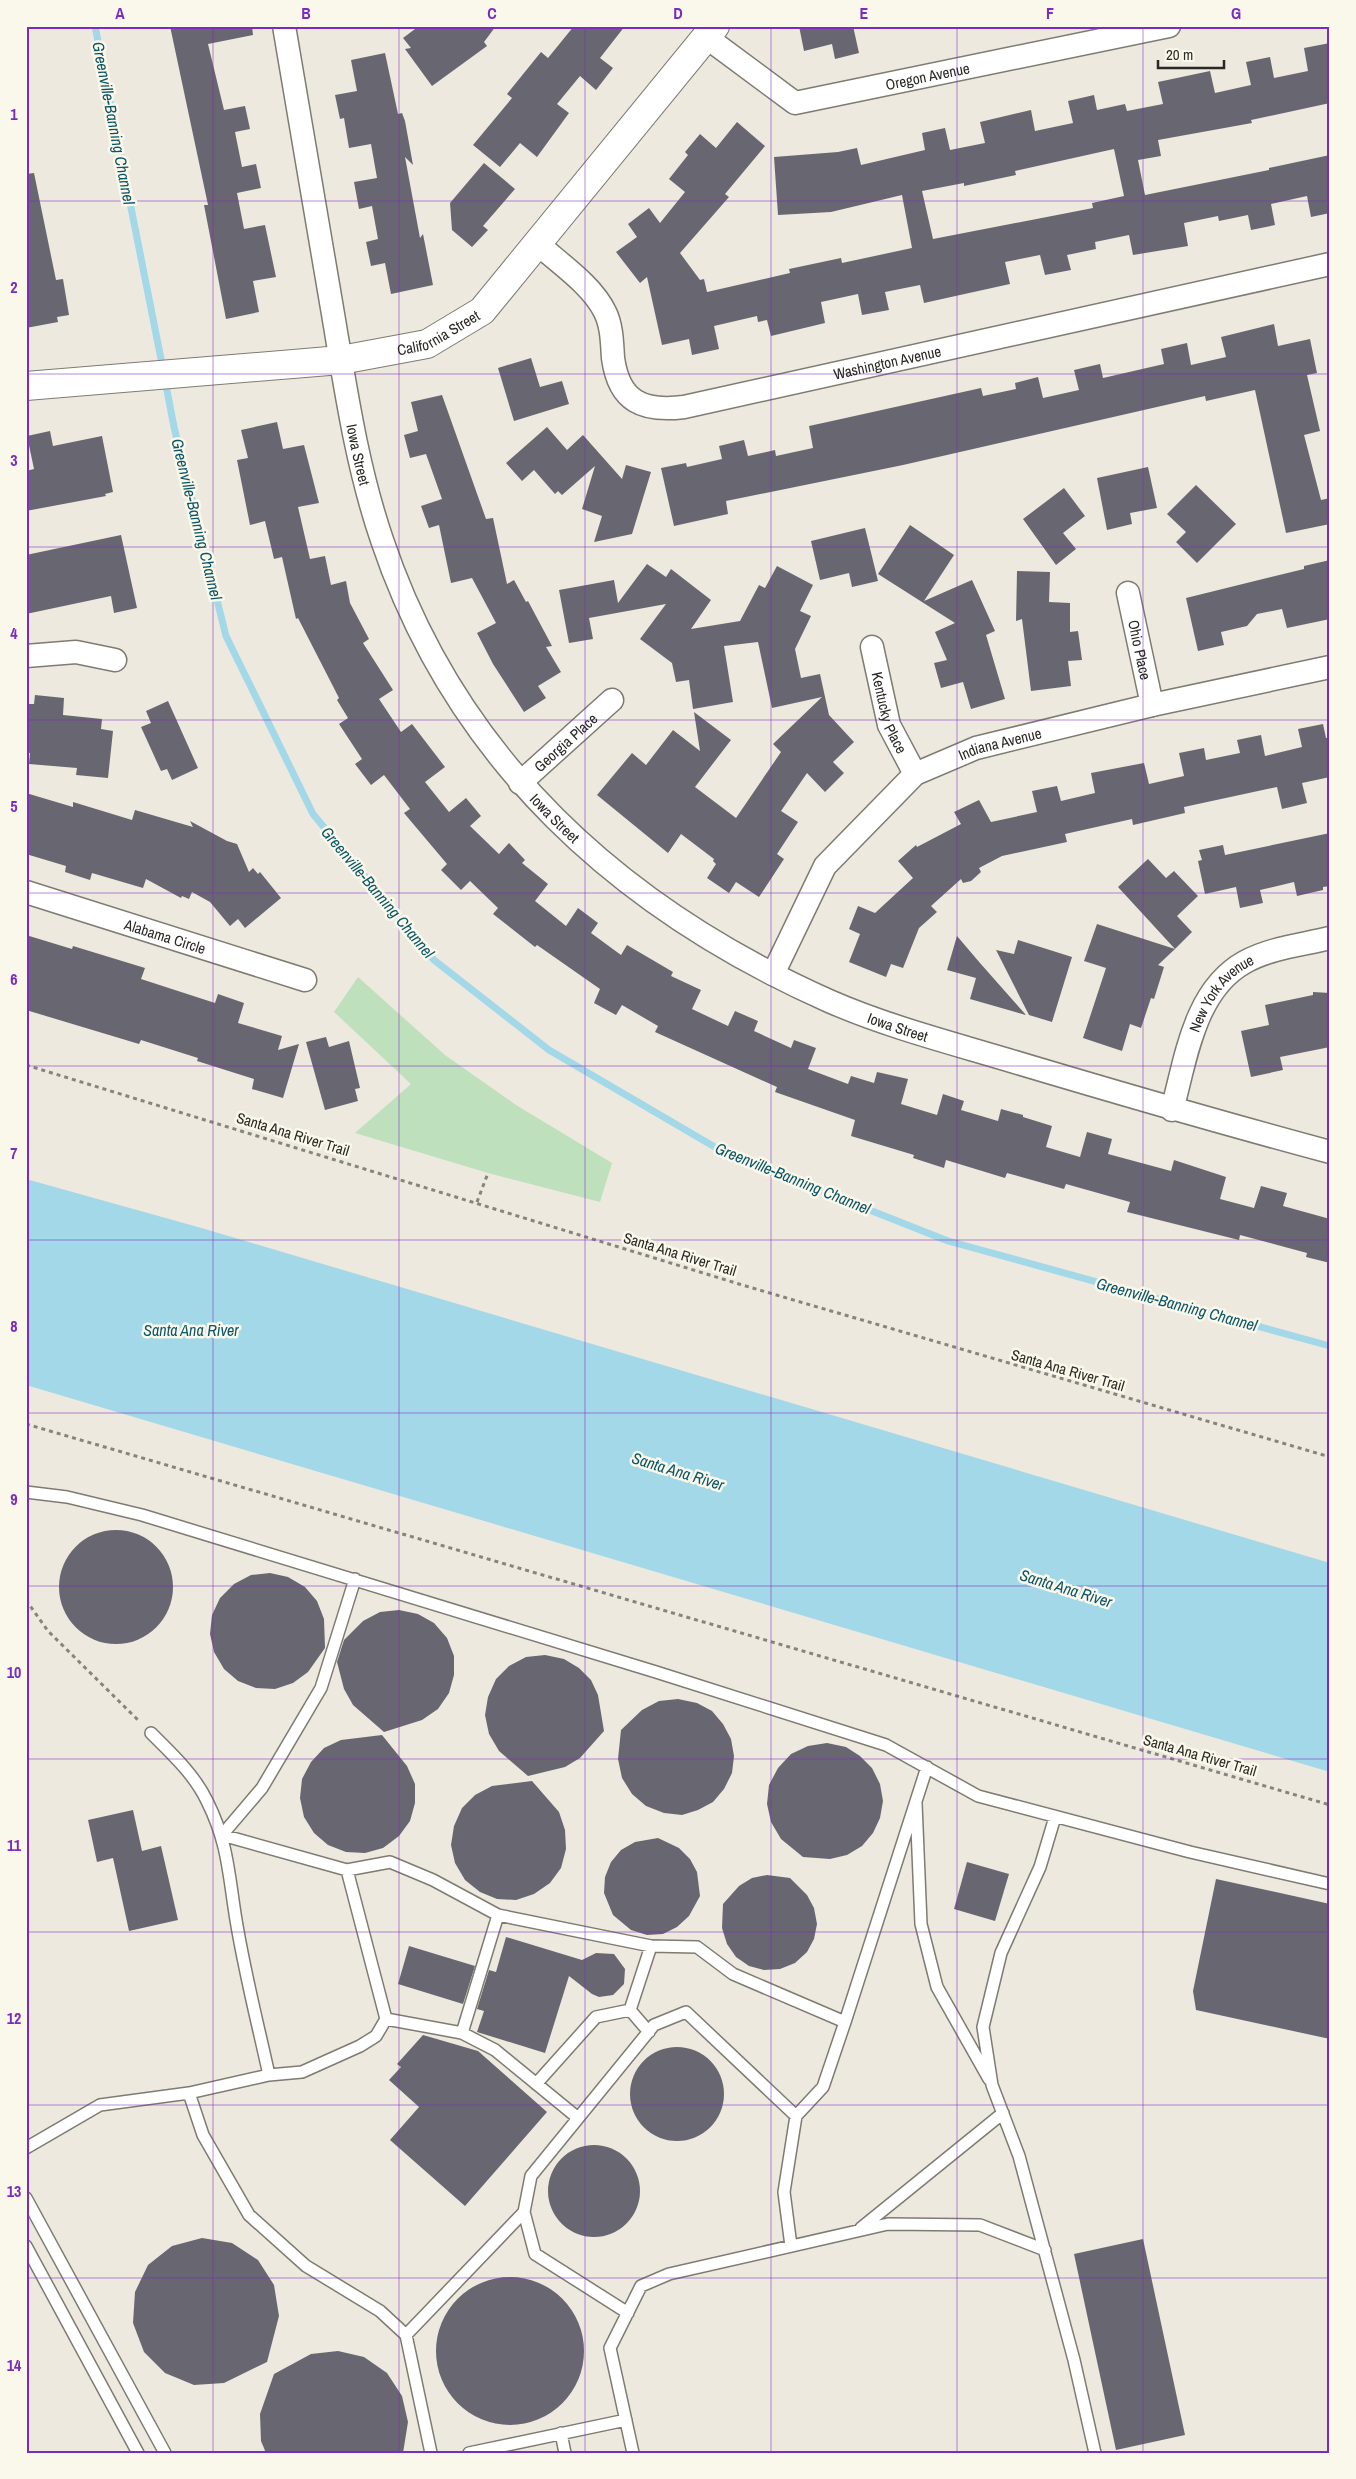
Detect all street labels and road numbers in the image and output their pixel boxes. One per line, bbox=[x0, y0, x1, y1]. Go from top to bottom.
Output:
street label: Oregon Avenue bbox=[884, 57, 971, 95]
street label: California Street bbox=[395, 304, 484, 360]
street label: Washington Avenue bbox=[831, 340, 943, 384]
street label: Iowa Street bbox=[342, 422, 376, 488]
street label: Ohio Place bbox=[1124, 618, 1157, 682]
street label: Kentucky Place bbox=[867, 670, 913, 757]
street label: Georgia Place bbox=[529, 708, 602, 776]
street label: Indiana Avenue bbox=[955, 722, 1044, 765]
street label: Iowa Street bbox=[526, 788, 585, 848]
street label: Alabama Circle bbox=[121, 913, 209, 959]
street label: New York Avenue bbox=[1183, 949, 1257, 1035]
street label: Iowa Street bbox=[865, 1007, 931, 1046]
street label: Santa Ana River Trail bbox=[234, 1107, 352, 1161]
street label: Santa Ana River Trail bbox=[621, 1227, 739, 1281]
street label: Santa Ana River Trail bbox=[1009, 1344, 1127, 1396]
street label: Santa Ana River Trail bbox=[1141, 1729, 1259, 1781]

